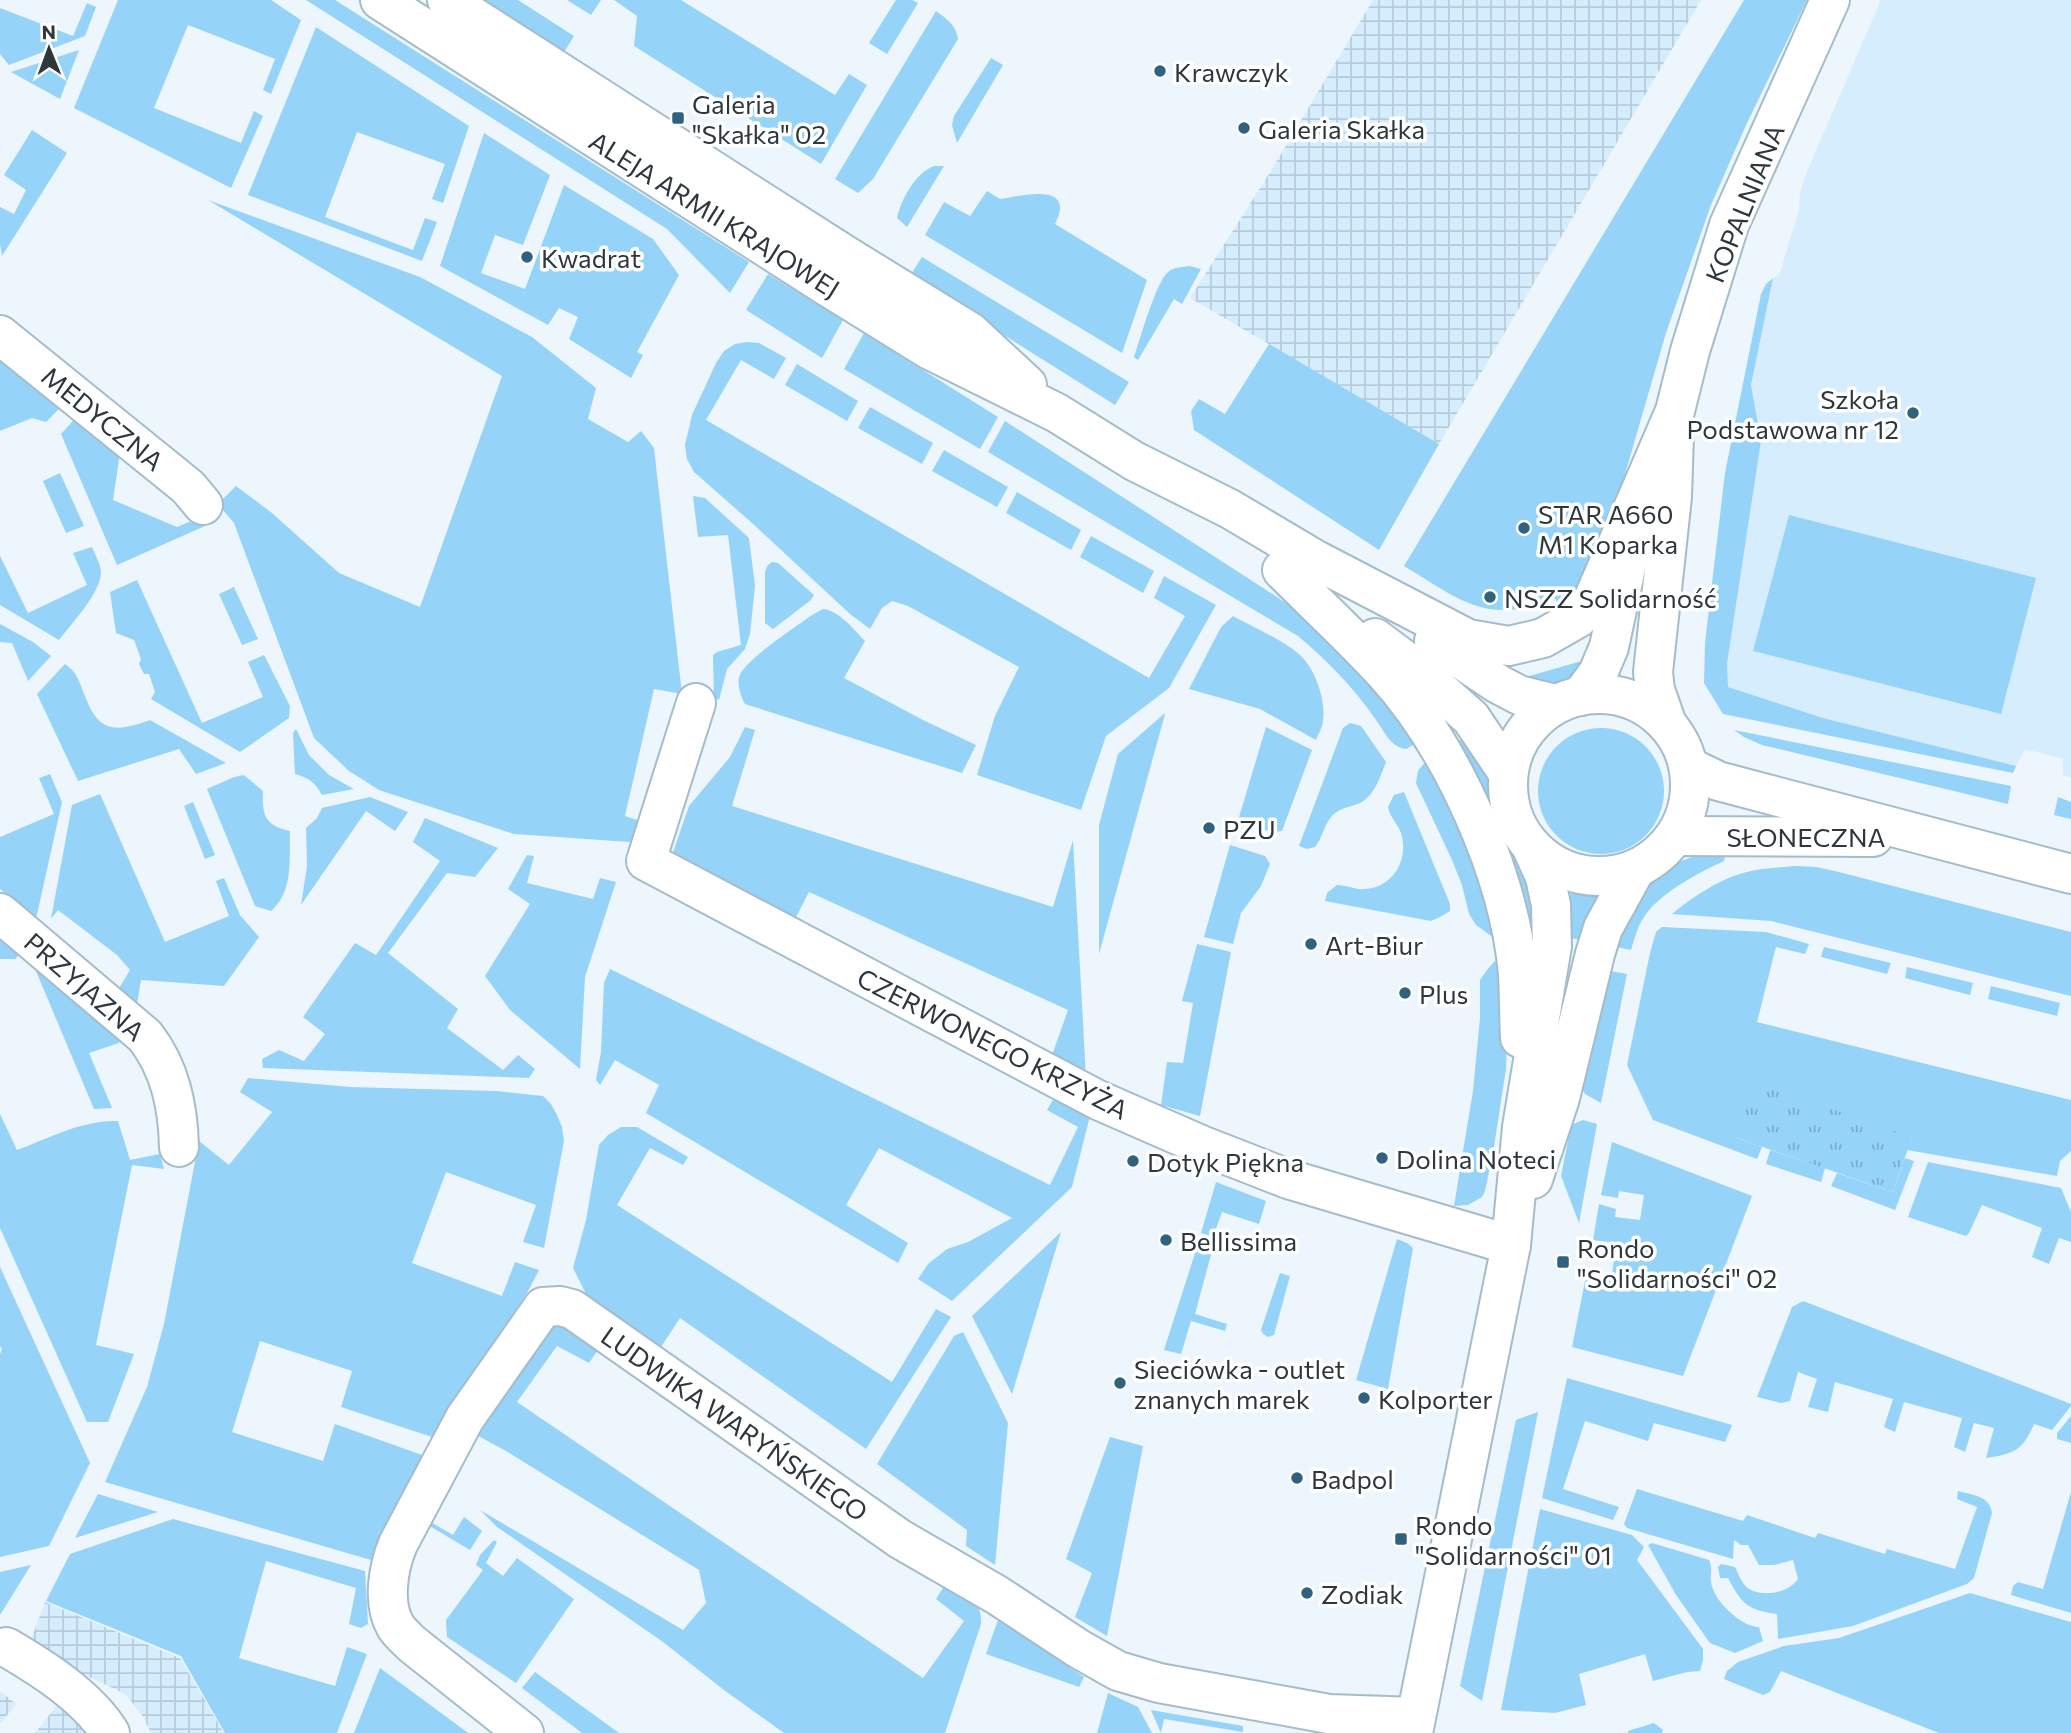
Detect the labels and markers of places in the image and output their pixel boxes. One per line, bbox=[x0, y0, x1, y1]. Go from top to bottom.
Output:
place label: Krawczyk bbox=[1174, 56, 1289, 87]
marker: Krawczyk bbox=[1152, 63, 1168, 79]
place label: Galeria "Skałka" 02 bbox=[692, 88, 826, 149]
marker: Galeria "Skałka" 02 bbox=[670, 110, 686, 126]
place label: Galeria Skałka bbox=[1258, 113, 1425, 144]
marker: Galeria Skałka bbox=[1236, 120, 1252, 136]
place label: Kwadrat bbox=[541, 242, 641, 273]
marker: Kwadrat bbox=[519, 249, 535, 265]
place label: Szkoła Podstawowa nr 12 bbox=[1687, 383, 1899, 444]
marker: Szkoła Podstawowa nr 12 bbox=[1905, 405, 1921, 421]
place label: STAR A660 M1 Koparka bbox=[1538, 498, 1678, 559]
marker: STAR A660 M1 Koparka bbox=[1516, 520, 1532, 536]
place label: NSZZ Solidarność bbox=[1504, 582, 1717, 613]
marker: NSZZ Solidarność bbox=[1482, 589, 1498, 605]
place label: PZU bbox=[1223, 813, 1276, 844]
marker: PZU bbox=[1201, 820, 1217, 836]
place label: Art-Biur bbox=[1325, 929, 1423, 960]
marker: Art-Biur bbox=[1303, 936, 1319, 952]
place label: Plus bbox=[1419, 978, 1468, 1009]
marker: Plus bbox=[1397, 985, 1413, 1001]
place label: Dolina Noteci bbox=[1396, 1143, 1556, 1174]
place label: Dotyk Piękna bbox=[1147, 1146, 1304, 1177]
marker: Dolina Noteci bbox=[1374, 1150, 1390, 1166]
marker: Dotyk Piękna bbox=[1125, 1153, 1141, 1169]
place label: Bellissima bbox=[1180, 1225, 1297, 1256]
marker: Bellissima bbox=[1158, 1232, 1174, 1248]
place label: Rondo "Solidarności" 02 bbox=[1577, 1232, 1777, 1293]
marker: Rondo "Solidarności" 02 bbox=[1555, 1254, 1571, 1270]
place label: Sieciówka - outlet znanych marek bbox=[1134, 1353, 1345, 1414]
marker: Sieciówka - outlet znanych marek bbox=[1112, 1375, 1128, 1391]
place label: Kolporter bbox=[1378, 1383, 1493, 1414]
marker: Kolporter bbox=[1356, 1390, 1372, 1406]
place label: Badpol bbox=[1311, 1463, 1394, 1494]
marker: Badpol bbox=[1289, 1470, 1305, 1486]
place label: Rondo "Solidarności" 01 bbox=[1415, 1509, 1612, 1570]
marker: Rondo "Solidarności" 01 bbox=[1393, 1531, 1409, 1547]
place label: Zodiak bbox=[1321, 1578, 1403, 1609]
marker: Zodiak bbox=[1299, 1585, 1315, 1601]

